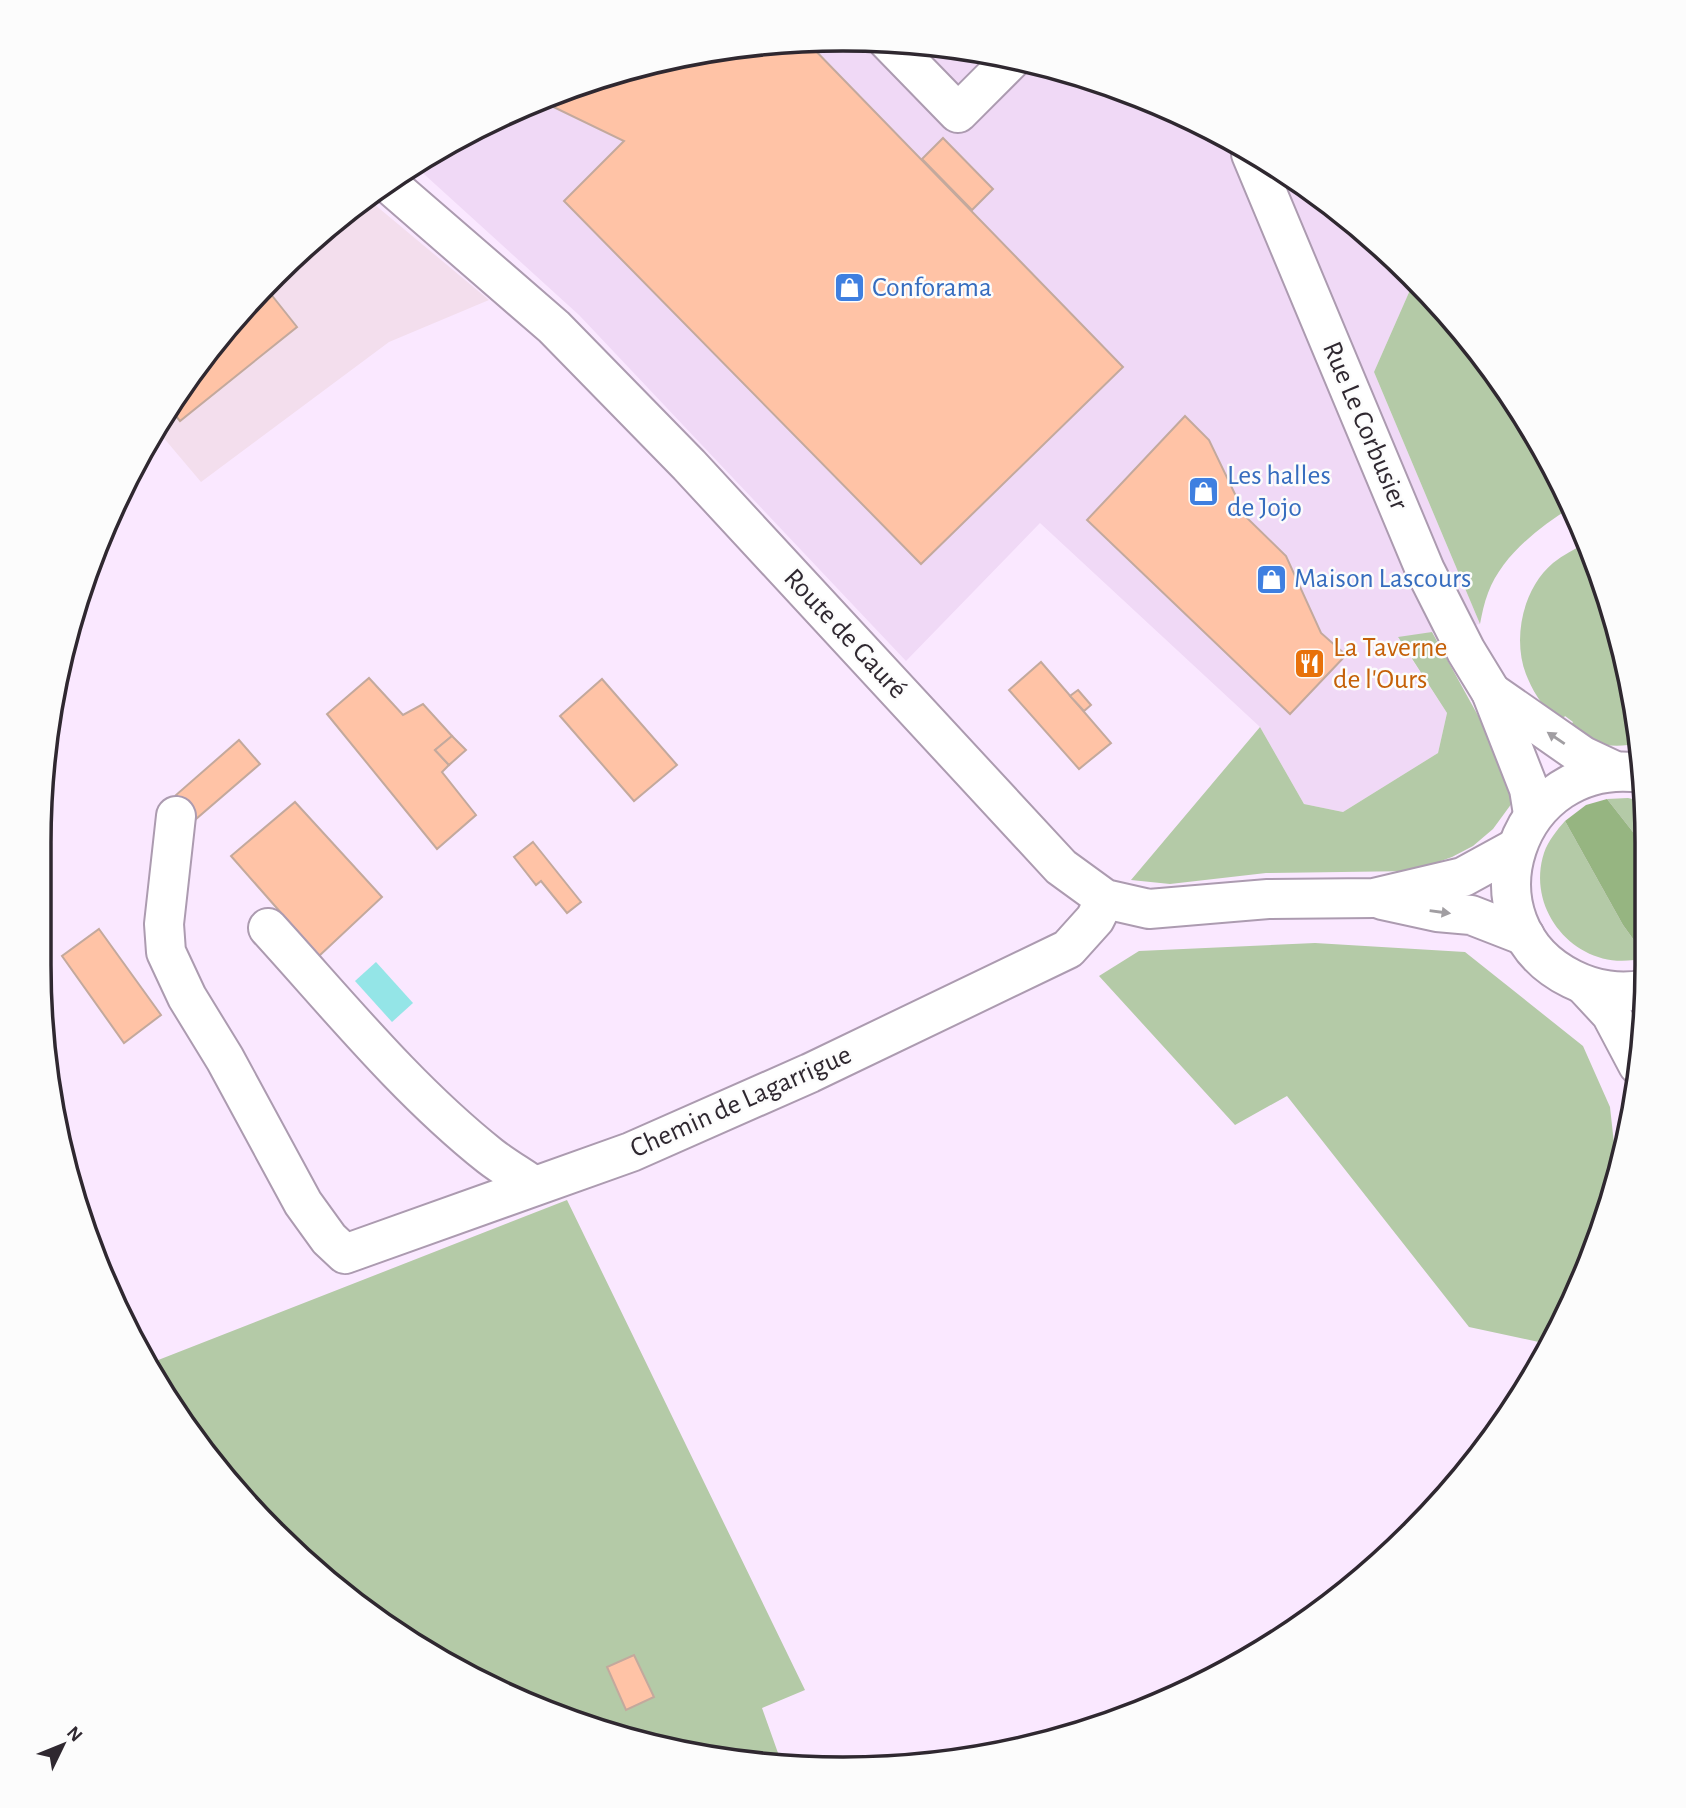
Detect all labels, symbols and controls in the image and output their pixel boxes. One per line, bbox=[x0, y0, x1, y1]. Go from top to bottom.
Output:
shop icon: Conforama bbox=[832, 271, 866, 305]
place label: Conforama bbox=[872, 274, 992, 302]
street label: Rue Le Corbusier bbox=[1317, 338, 1413, 514]
place label: Les halles de Jojo bbox=[1227, 462, 1331, 522]
shop icon: Les halles de Jojo bbox=[1187, 475, 1221, 509]
shop icon: Maison Lascours bbox=[1254, 562, 1288, 596]
street label: Route de Gauré bbox=[778, 564, 912, 704]
place label: Maison Lascours bbox=[1294, 565, 1471, 593]
place label: La Taverne de l'Ours bbox=[1333, 634, 1447, 694]
restaurant icon: La Taverne de l'Ours bbox=[1293, 647, 1327, 681]
one-way arrow bbox=[1547, 731, 1565, 745]
one-way arrow bbox=[1429, 906, 1451, 917]
street label: Chemin de Lagarrigue bbox=[626, 1041, 856, 1163]
north arrow bbox=[28, 1710, 98, 1780]
text: N bbox=[63, 1723, 86, 1746]

